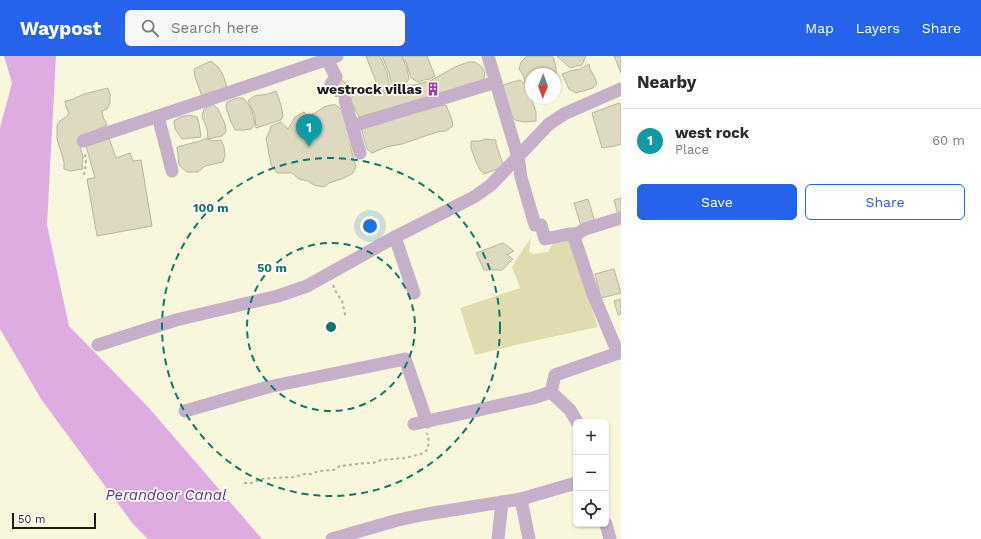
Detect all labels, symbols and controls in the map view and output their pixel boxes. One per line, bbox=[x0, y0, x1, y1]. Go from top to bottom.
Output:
search box bbox=[125, 10, 405, 46]
text: Waypost bbox=[20, 17, 101, 40]
icon: search bbox=[139, 17, 161, 39]
text: Search here bbox=[171, 19, 259, 37]
text: Map bbox=[805, 20, 834, 36]
text: Layers bbox=[856, 20, 900, 36]
text: Share bbox=[922, 20, 961, 36]
north arrow bbox=[525, 68, 561, 104]
text: Nearby bbox=[637, 72, 696, 92]
place label: westrock villas bbox=[317, 81, 423, 97]
building icon: westrock villas bbox=[425, 81, 441, 97]
pin: 1 bbox=[296, 114, 322, 147]
text: west rock bbox=[675, 124, 749, 142]
text: 1 bbox=[647, 133, 653, 148]
text: 60 m bbox=[932, 133, 965, 148]
text: Place bbox=[675, 142, 709, 157]
button: Save bbox=[637, 184, 797, 220]
button: Share bbox=[805, 184, 965, 220]
text: 100 m bbox=[193, 201, 229, 215]
your location bbox=[360, 216, 380, 236]
text: 50 m bbox=[257, 261, 287, 275]
centre of rings bbox=[324, 320, 338, 334]
map controls bbox=[573, 419, 609, 527]
button: + bbox=[573, 419, 609, 455]
button: − bbox=[573, 455, 609, 491]
water label: Perandoor Canal bbox=[106, 486, 227, 504]
button: locate bbox=[573, 491, 609, 527]
scale bar bbox=[12, 511, 96, 530]
text: 50 m bbox=[18, 513, 45, 526]

